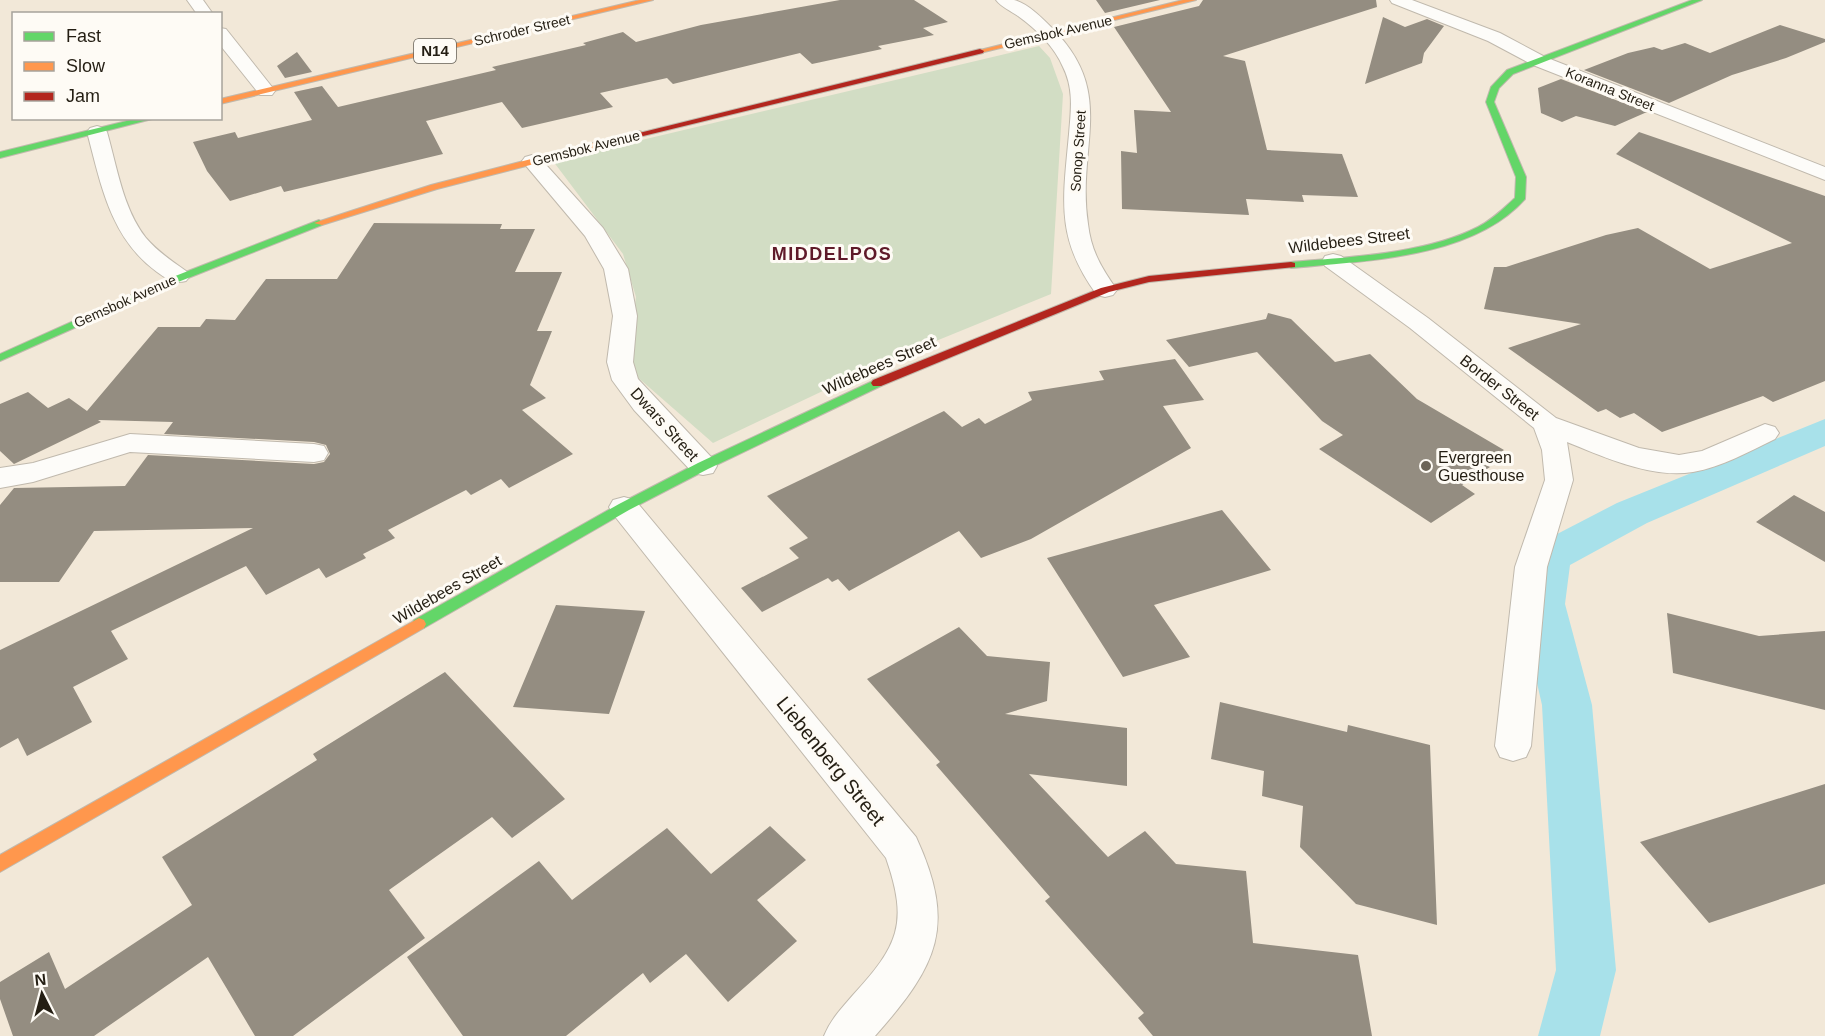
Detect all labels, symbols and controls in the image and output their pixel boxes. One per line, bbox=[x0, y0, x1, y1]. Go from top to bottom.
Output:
street label: Schroder Street bbox=[472, 11, 572, 49]
legend bbox=[12, 12, 222, 120]
street label: Gemsbok Avenue bbox=[1002, 12, 1114, 52]
text: Fast bbox=[66, 26, 101, 46]
road number: N14 bbox=[414, 39, 456, 63]
text: Slow bbox=[66, 56, 106, 76]
street label: Koranna Street bbox=[1563, 64, 1657, 114]
text: Jam bbox=[66, 86, 100, 106]
street label: Sonop Street bbox=[1067, 110, 1089, 192]
street label: Gemsbok Avenue bbox=[531, 127, 642, 169]
street label: Wildebees Street bbox=[1288, 225, 1411, 256]
district label: MIDDELPOS bbox=[772, 244, 892, 264]
street label: Gemsbok Avenue bbox=[71, 271, 179, 331]
street label: Wildebees Street bbox=[820, 333, 939, 398]
street label: Border Street bbox=[1457, 351, 1543, 424]
street label: Dwars Street bbox=[627, 384, 702, 465]
place label: Evergreen Guesthouse bbox=[1438, 449, 1524, 484]
marker: Evergreen Guesthouse bbox=[1419, 459, 1433, 473]
street label: Wildebees Street bbox=[390, 551, 505, 627]
street label: Liebenberg Street bbox=[772, 692, 890, 830]
north arrow bbox=[12, 964, 72, 1024]
text: N bbox=[34, 971, 47, 989]

